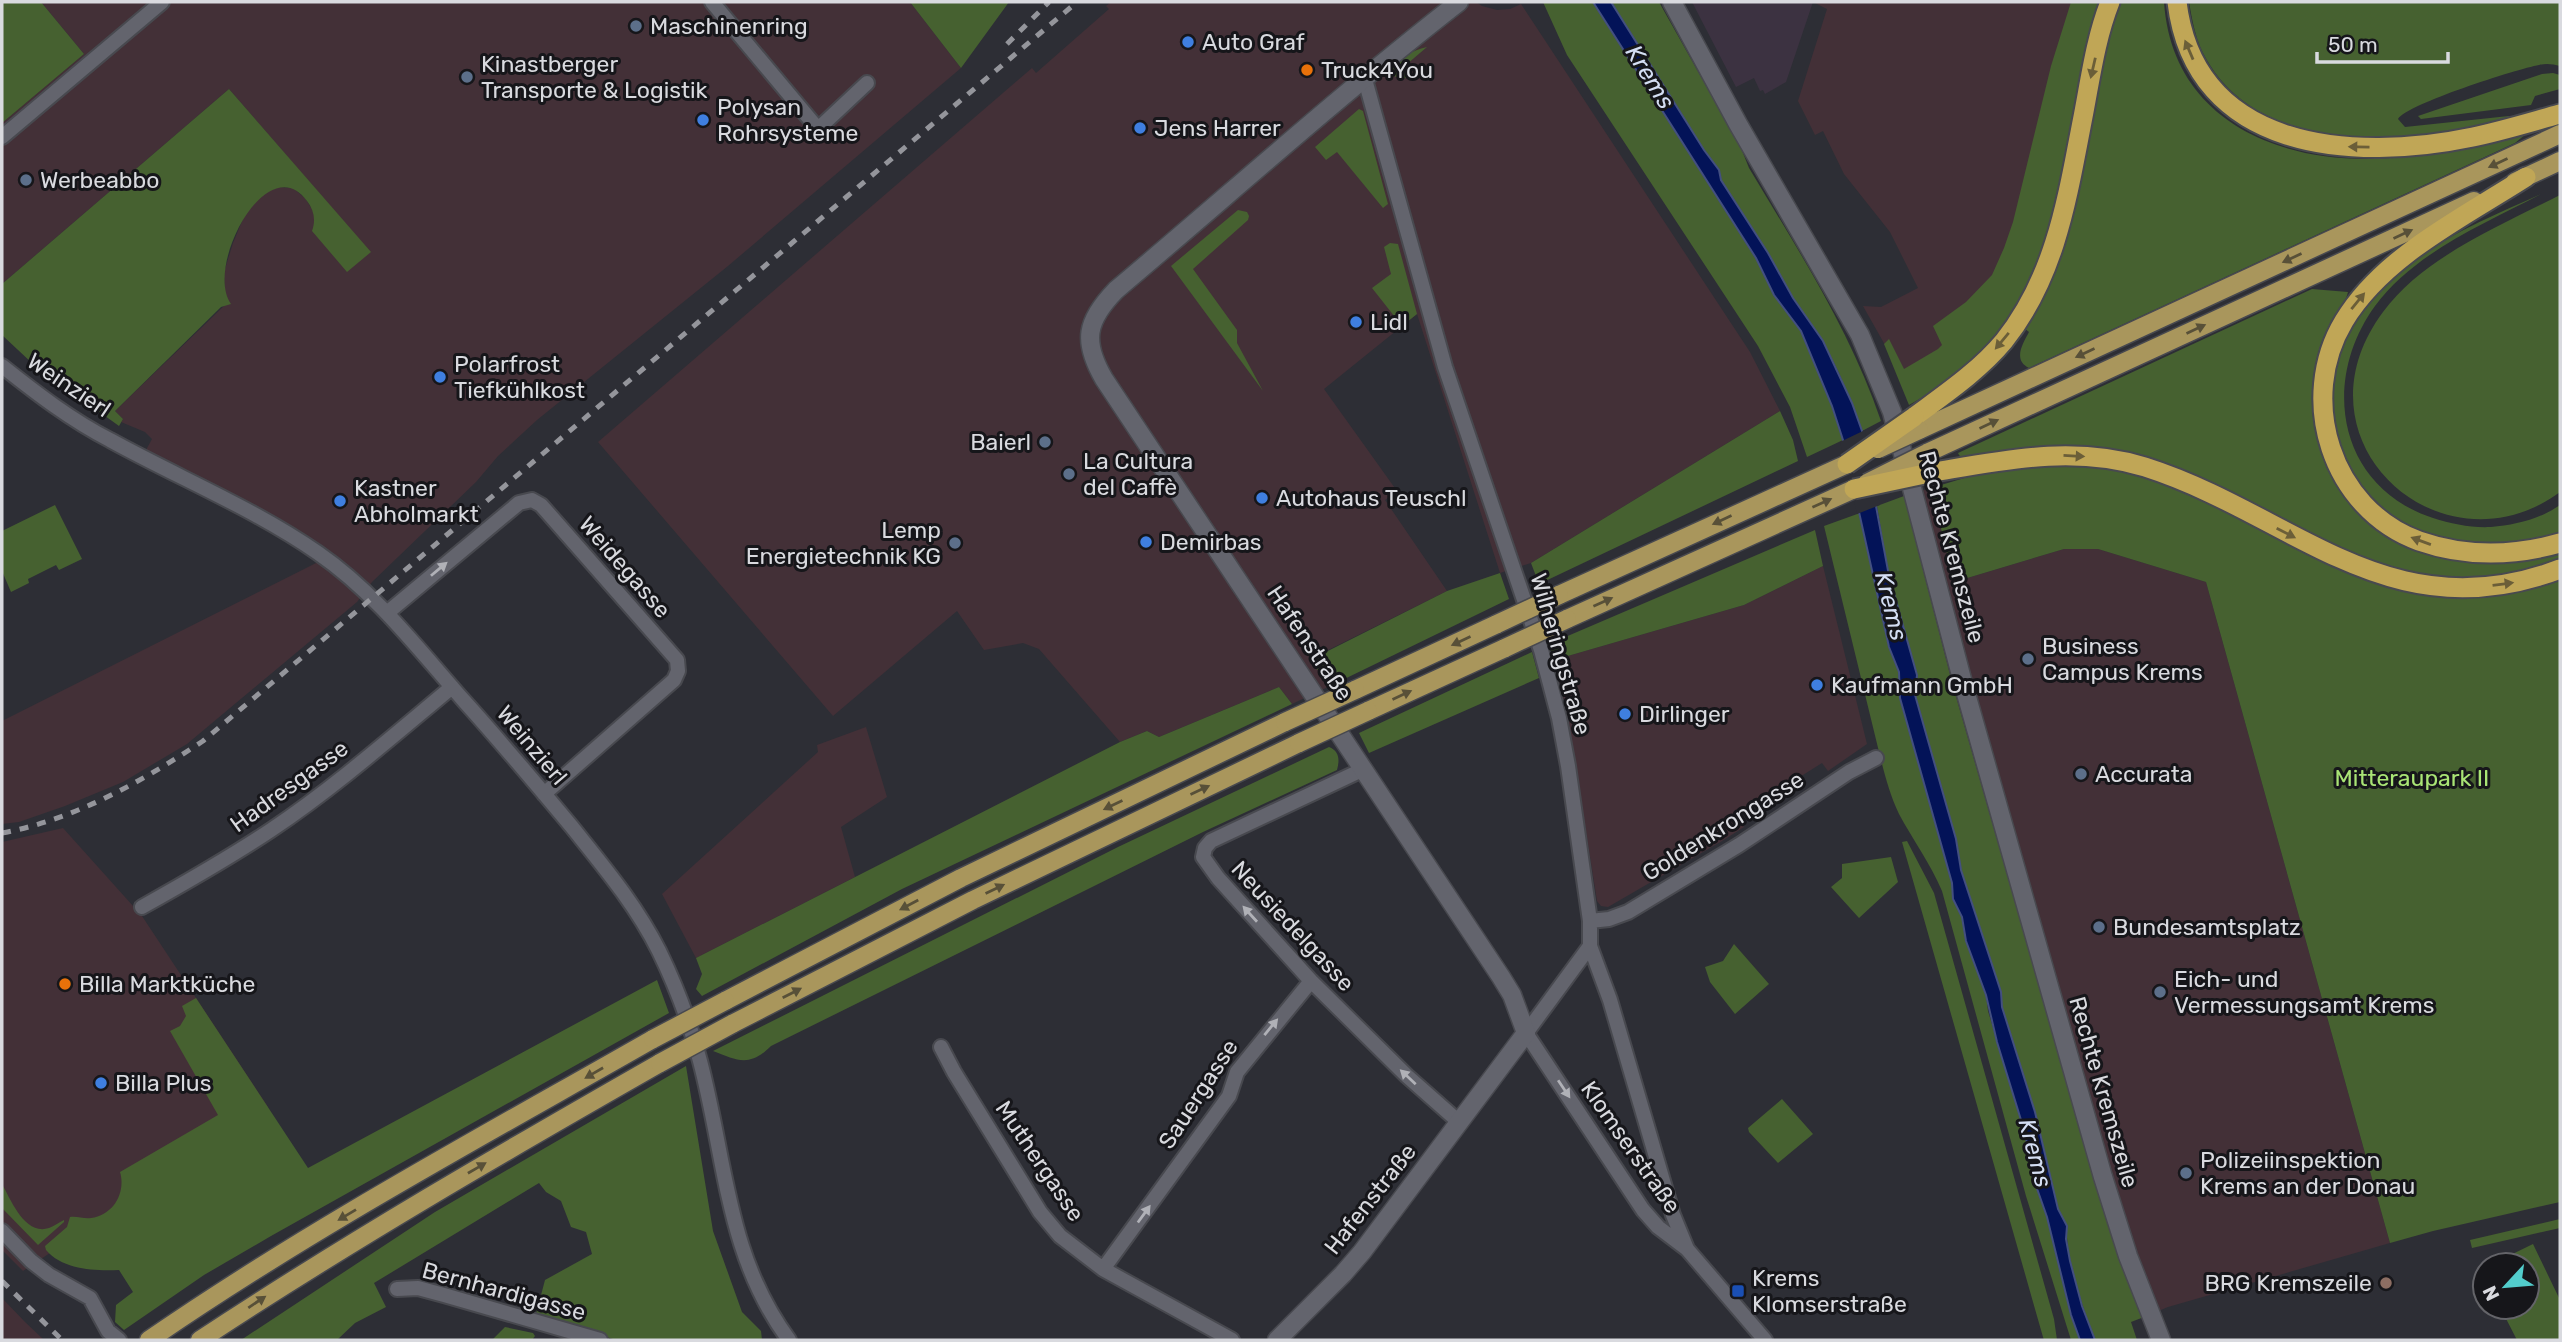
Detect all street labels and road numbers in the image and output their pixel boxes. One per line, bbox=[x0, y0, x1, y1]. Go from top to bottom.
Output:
street label: Weinzierl bbox=[22, 347, 116, 423]
street label: Rechte Kremszeile bbox=[1913, 448, 1991, 646]
street label: Weidegasse bbox=[573, 510, 677, 624]
street label: Wilheringstraße bbox=[1525, 570, 1597, 738]
street label: Hafenstraße bbox=[1261, 580, 1359, 706]
street label: Weinzierl bbox=[491, 700, 573, 790]
street label: Hadresgasse bbox=[225, 734, 353, 838]
street label: Goldenkrongasse bbox=[1637, 765, 1809, 887]
street label: Neusiedelgasse bbox=[1226, 855, 1360, 997]
street label: Rechte Kremszeile bbox=[2063, 993, 2145, 1191]
street label: Sauergasse bbox=[1152, 1034, 1244, 1154]
street label: Klomserstraße bbox=[1575, 1076, 1687, 1218]
street label: Muthergasse bbox=[989, 1095, 1091, 1227]
street label: Hafenstraße bbox=[1318, 1138, 1422, 1260]
street label: Bernhardigasse bbox=[419, 1256, 589, 1326]

